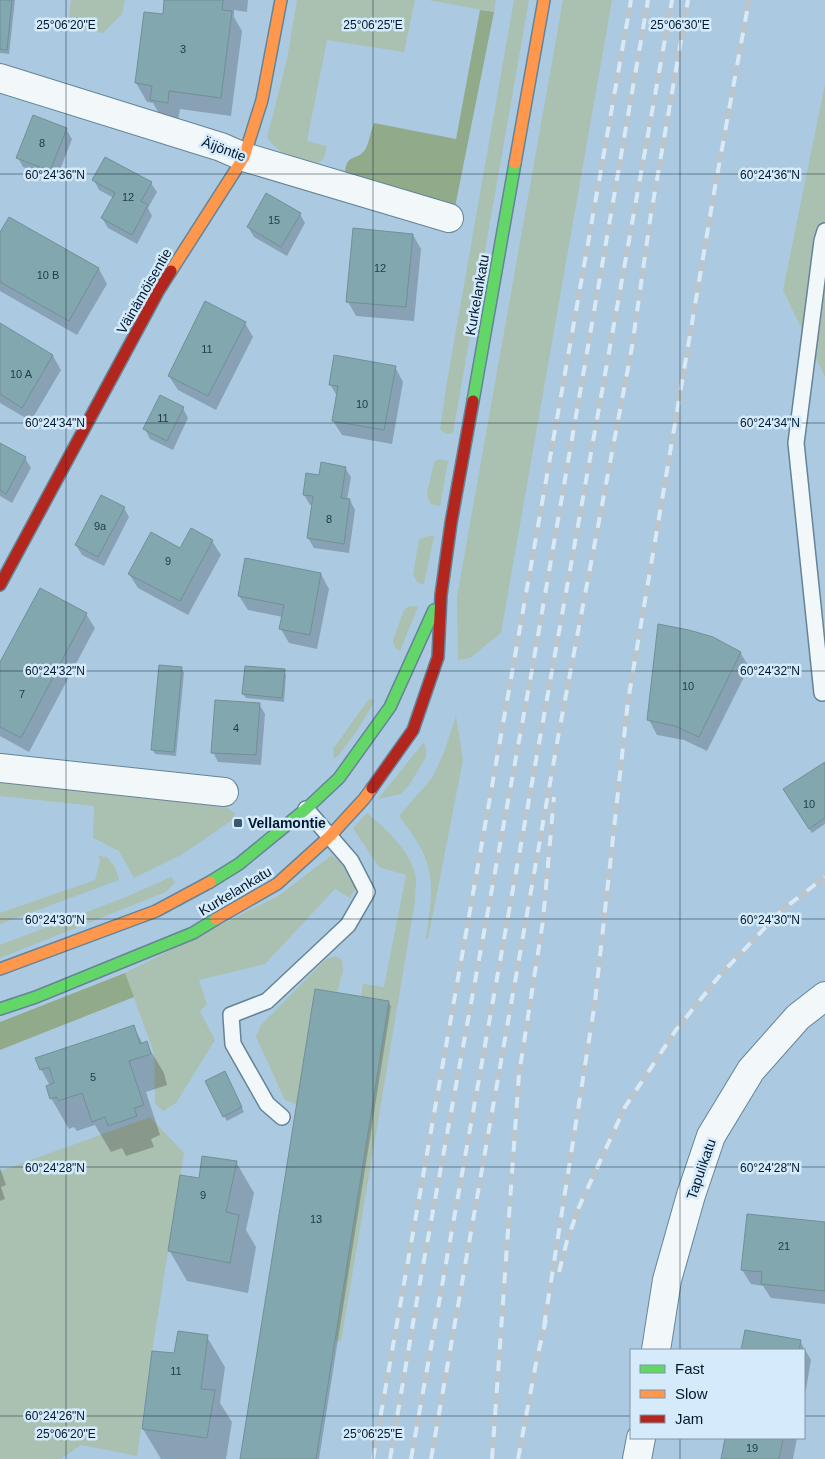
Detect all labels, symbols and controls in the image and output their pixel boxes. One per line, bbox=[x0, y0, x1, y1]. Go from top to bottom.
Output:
text: 25°06'20"E bbox=[36, 18, 96, 32]
text: 25°06'25"E bbox=[343, 18, 403, 32]
text: 25°06'30"E bbox=[650, 18, 710, 32]
house number: 3 bbox=[180, 43, 186, 55]
street label: Äijöntie bbox=[200, 134, 249, 164]
house number: 8 bbox=[39, 137, 45, 149]
text: 60°24'36"N bbox=[25, 168, 85, 182]
text: 60°24'36"N bbox=[740, 168, 800, 182]
house number: 12 bbox=[122, 191, 134, 203]
house number: 15 bbox=[268, 214, 280, 226]
street label: Väinämöisentie bbox=[113, 245, 175, 336]
street label: Kurkelankatu bbox=[462, 253, 492, 337]
house number: 12 bbox=[374, 262, 386, 274]
house number: 10 B bbox=[37, 269, 59, 281]
house number: 11 bbox=[201, 343, 213, 355]
house number: 10 A bbox=[10, 368, 33, 380]
house number: 10 bbox=[356, 398, 368, 410]
house number: 11 bbox=[157, 412, 169, 424]
text: 60°24'34"N bbox=[25, 416, 85, 430]
text: 60°24'34"N bbox=[740, 416, 800, 430]
house number: 8 bbox=[326, 513, 332, 525]
house number: 9a bbox=[94, 520, 107, 532]
house number: 9 bbox=[165, 555, 171, 567]
text: 60°24'32"N bbox=[25, 664, 85, 678]
text: 60°24'32"N bbox=[740, 664, 800, 678]
house number: 10 bbox=[682, 680, 694, 692]
house number: 7 bbox=[19, 688, 25, 700]
house number: 4 bbox=[233, 722, 239, 734]
house number: 10 bbox=[803, 798, 815, 810]
place label: Vellamontie bbox=[248, 815, 326, 831]
marker: Vellamontie bbox=[232, 817, 244, 829]
street label: Kurkelankatu bbox=[196, 863, 274, 919]
text: 60°24'30"N bbox=[25, 913, 85, 927]
text: 60°24'30"N bbox=[740, 913, 800, 927]
house number: 5 bbox=[90, 1071, 96, 1083]
street label: Tapulikatu bbox=[683, 1137, 719, 1201]
text: 60°24'28"N bbox=[25, 1161, 85, 1175]
text: 60°24'28"N bbox=[740, 1161, 800, 1175]
house number: 9 bbox=[200, 1189, 206, 1201]
house number: 13 bbox=[310, 1213, 322, 1225]
house number: 21 bbox=[778, 1240, 790, 1252]
legend bbox=[630, 1349, 805, 1439]
text: Fast bbox=[675, 1360, 705, 1377]
house number: 11 bbox=[170, 1365, 182, 1377]
text: Slow bbox=[675, 1385, 708, 1402]
text: 60°24'26"N bbox=[25, 1409, 85, 1423]
text: Jam bbox=[675, 1410, 703, 1427]
text: 25°06'20"E bbox=[36, 1427, 96, 1441]
text: 25°06'25"E bbox=[343, 1427, 403, 1441]
house number: 19 bbox=[746, 1442, 758, 1454]

